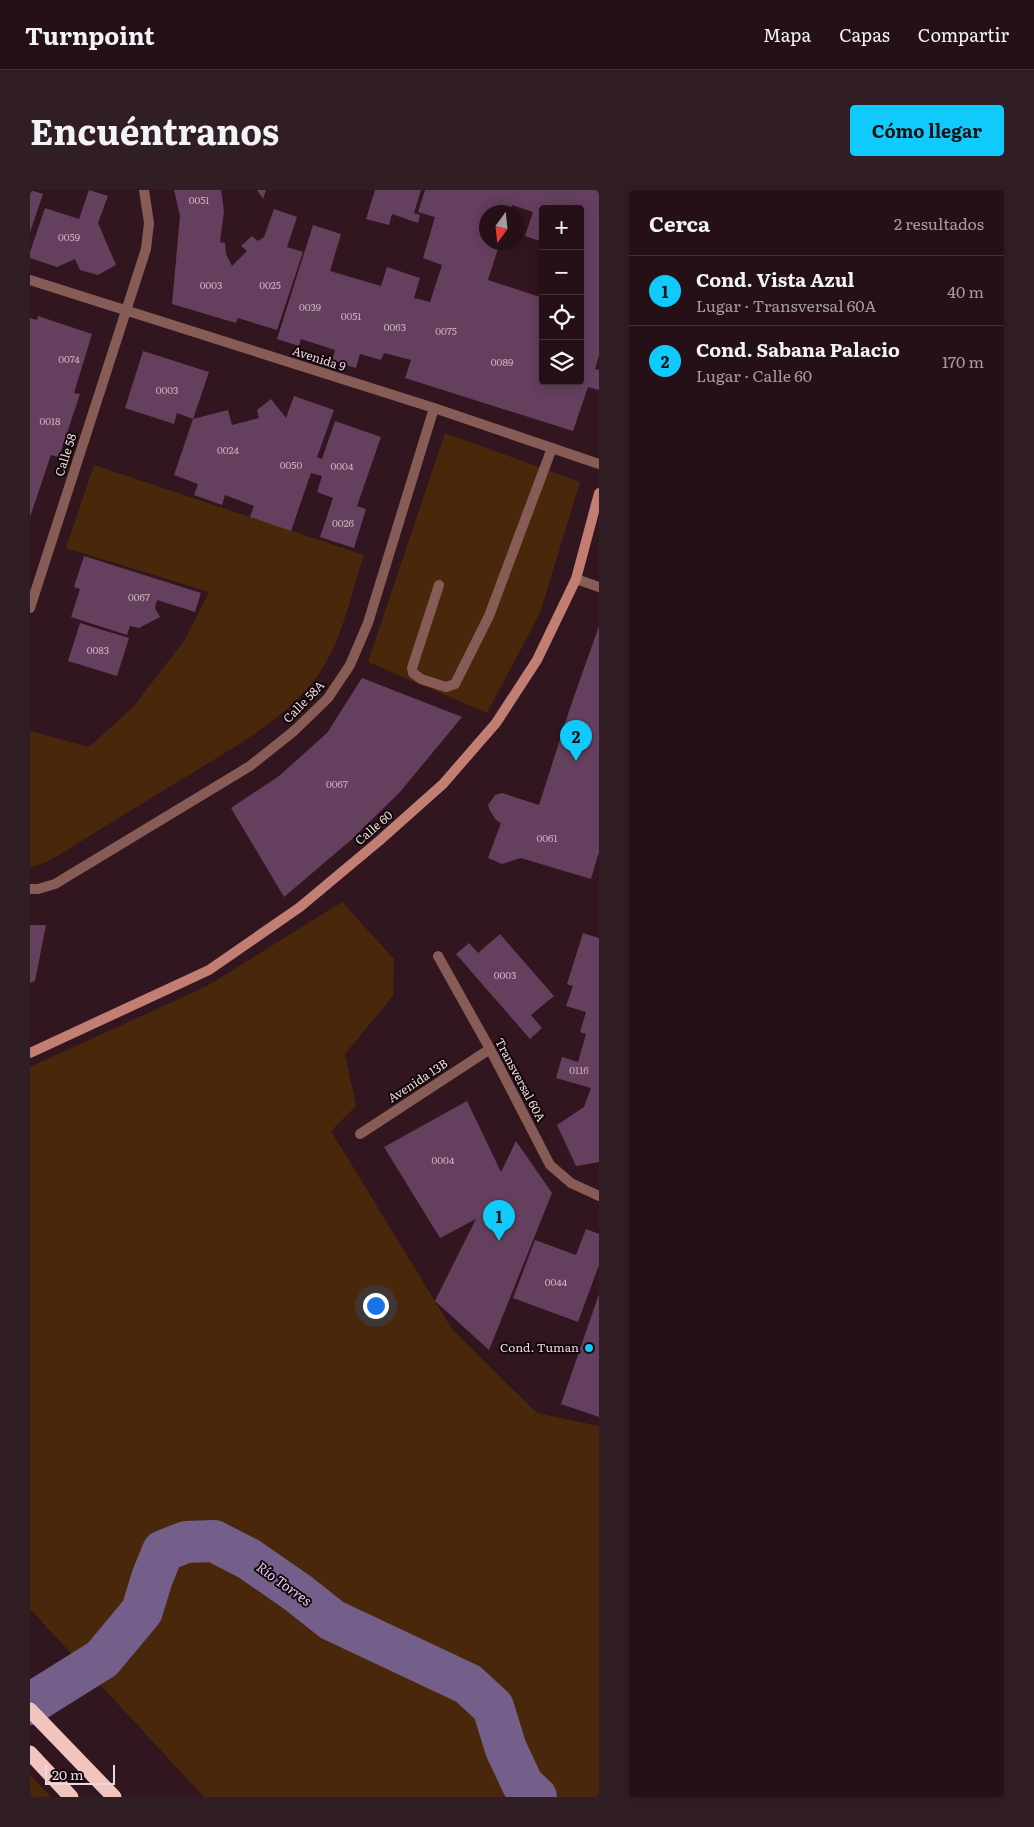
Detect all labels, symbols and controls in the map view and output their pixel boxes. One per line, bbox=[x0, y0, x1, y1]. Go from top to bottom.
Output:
text: Turnpoint bbox=[25, 17, 155, 52]
text: Mapa bbox=[763, 21, 811, 48]
text: Capas bbox=[839, 21, 890, 48]
text: Compartir bbox=[918, 21, 1009, 48]
text: Encuéntranos bbox=[30, 104, 279, 156]
button: Cómo llegar bbox=[850, 105, 1004, 156]
house number: 0051 bbox=[189, 192, 209, 207]
north arrow bbox=[479, 205, 524, 250]
map controls bbox=[539, 205, 584, 385]
button: + bbox=[539, 205, 584, 250]
text: Cerca bbox=[649, 207, 710, 238]
text: 2 resultados bbox=[894, 211, 984, 235]
house number: 0059 bbox=[58, 229, 80, 244]
button: − bbox=[539, 250, 584, 295]
text: Cond. Vista Azul bbox=[696, 265, 854, 293]
house number: 0003 bbox=[200, 277, 222, 292]
house number: 0025 bbox=[259, 277, 281, 292]
text: 1 bbox=[662, 279, 668, 303]
text: 40 m bbox=[947, 279, 984, 303]
text: Lugar · Transversal 60A bbox=[696, 293, 876, 317]
button: locate bbox=[539, 295, 584, 340]
house number: 0039 bbox=[299, 299, 321, 314]
house number: 0051 bbox=[341, 308, 361, 323]
house number: 0063 bbox=[384, 319, 406, 334]
house number: 0075 bbox=[435, 323, 457, 338]
text: Cond. Sabana Palacio bbox=[696, 335, 900, 363]
button: layers bbox=[539, 340, 584, 385]
street label: Avenida 9 bbox=[290, 341, 348, 375]
text: 2 bbox=[661, 349, 669, 373]
text: 170 m bbox=[942, 349, 984, 373]
house number: 0074 bbox=[58, 351, 80, 366]
house number: 0089 bbox=[491, 354, 513, 369]
text: Lugar · Calle 60 bbox=[696, 363, 812, 387]
house number: 0003 bbox=[156, 382, 178, 397]
house number: 0018 bbox=[39, 413, 61, 428]
street label: Calle 58 bbox=[50, 431, 81, 478]
house number: 0024 bbox=[217, 442, 240, 457]
house number: 0050 bbox=[280, 457, 302, 472]
house number: 0004 bbox=[331, 458, 354, 473]
house number: 0026 bbox=[332, 515, 355, 530]
house number: 0067 bbox=[128, 589, 150, 604]
house number: 0083 bbox=[87, 642, 109, 657]
street label: Calle 58A bbox=[278, 676, 328, 727]
pin: 2 bbox=[560, 720, 592, 761]
house number: 0067 bbox=[326, 776, 348, 791]
street label: Calle 60 bbox=[351, 806, 396, 849]
house number: 0061 bbox=[537, 830, 558, 845]
house number: 0003 bbox=[494, 967, 516, 982]
street label: Transversal 60A bbox=[491, 1034, 551, 1125]
street label: Avenida 13B bbox=[384, 1054, 451, 1106]
house number: 0116 bbox=[569, 1062, 589, 1077]
house number: 0004 bbox=[432, 1152, 455, 1167]
pin: 1 bbox=[483, 1200, 515, 1241]
house number: 0044 bbox=[545, 1274, 568, 1289]
your location bbox=[363, 1293, 389, 1319]
place label: Cond. Tuman bbox=[500, 1338, 579, 1356]
marker: Cond. Tuman bbox=[583, 1342, 595, 1354]
water label: Río Torres bbox=[253, 1556, 316, 1610]
scale bar bbox=[45, 1762, 115, 1785]
text: 20 m bbox=[52, 1764, 84, 1784]

